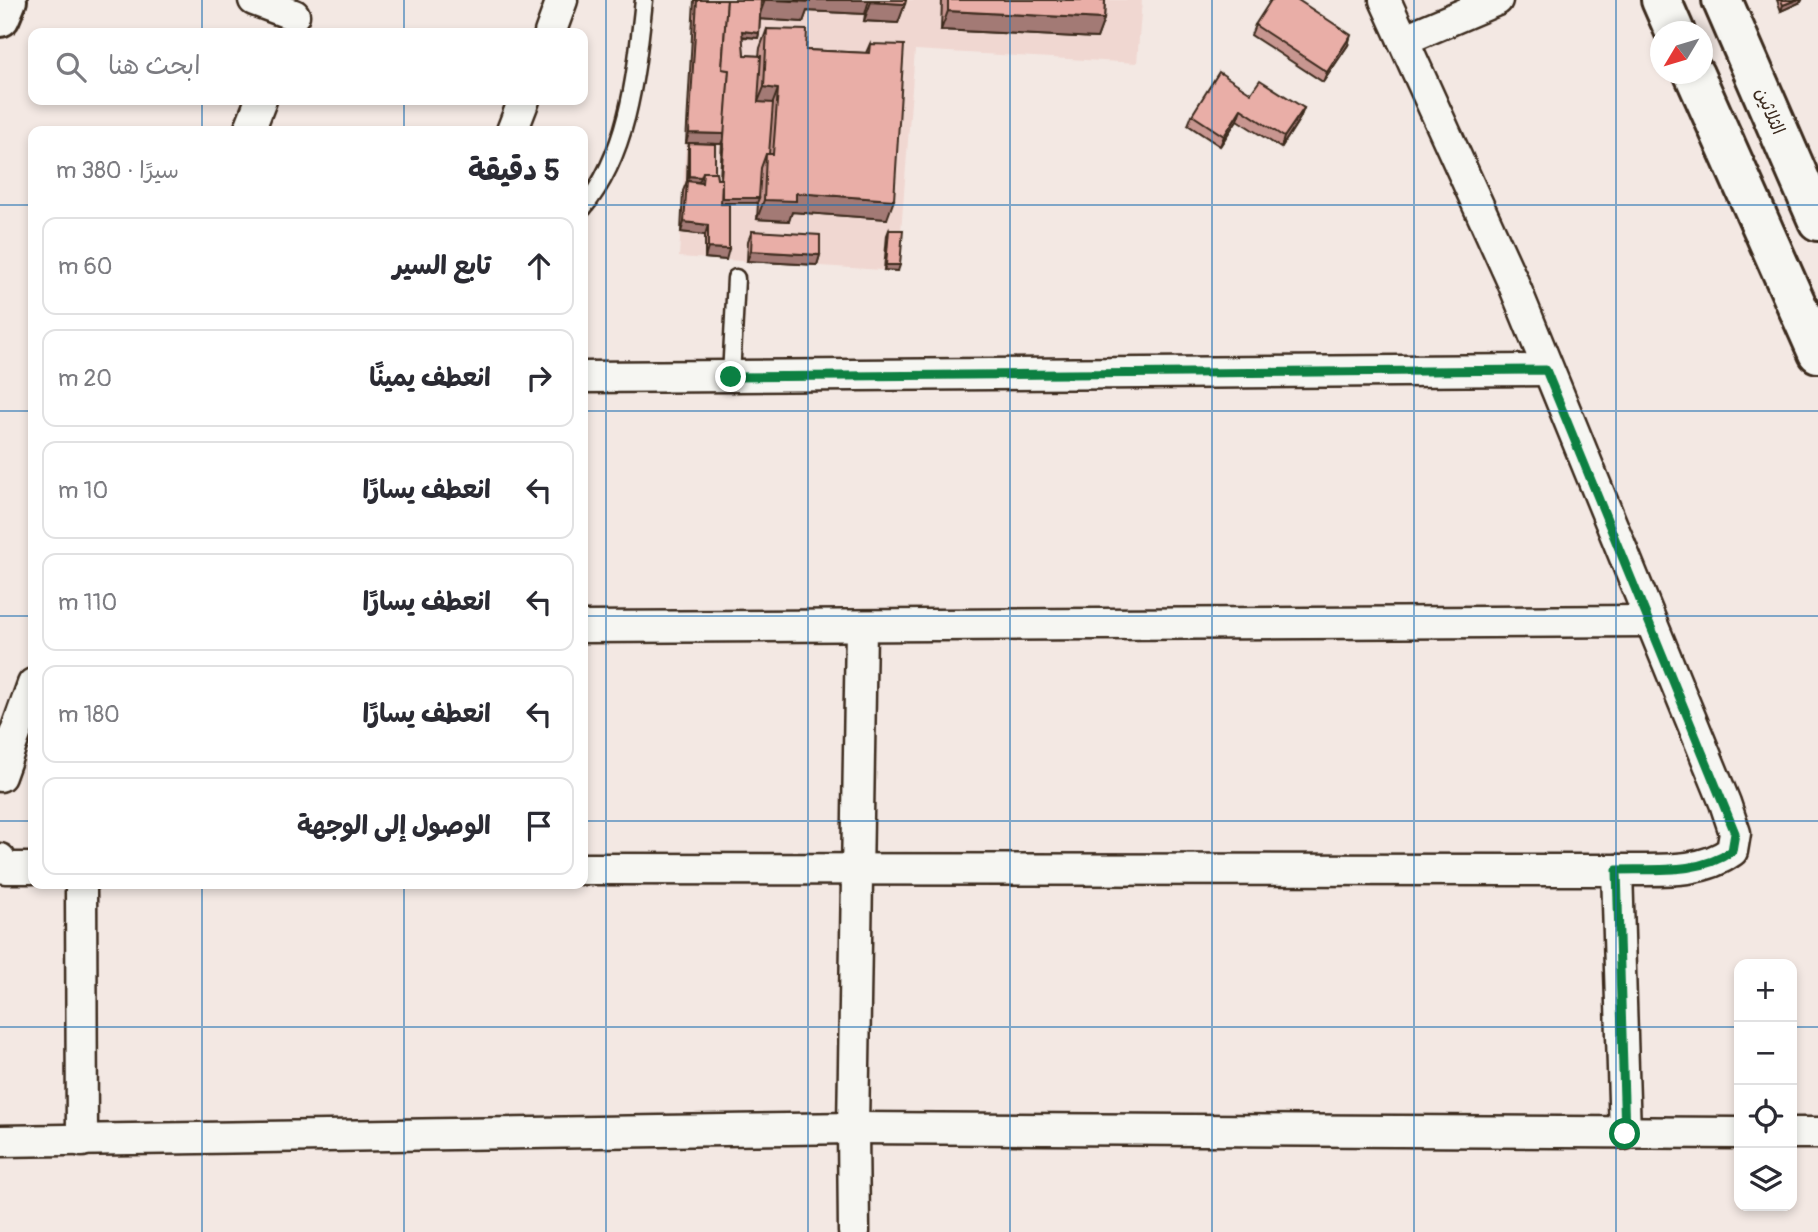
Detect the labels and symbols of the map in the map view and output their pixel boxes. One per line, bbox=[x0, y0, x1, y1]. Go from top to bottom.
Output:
north arrow bbox=[1650, 21, 1713, 84]
street label: الثلاثين bbox=[1749, 84, 1790, 138]
route end bbox=[715, 361, 746, 392]
route start bbox=[1609, 1118, 1640, 1149]

